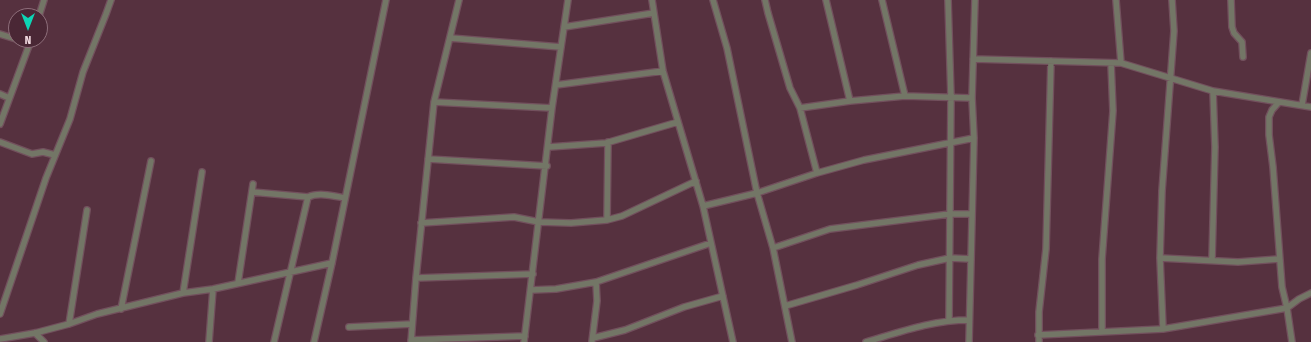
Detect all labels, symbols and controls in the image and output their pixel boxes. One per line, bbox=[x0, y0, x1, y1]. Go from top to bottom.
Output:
north arrow bbox=[8, 8, 48, 48]
text: N bbox=[25, 33, 31, 46]

